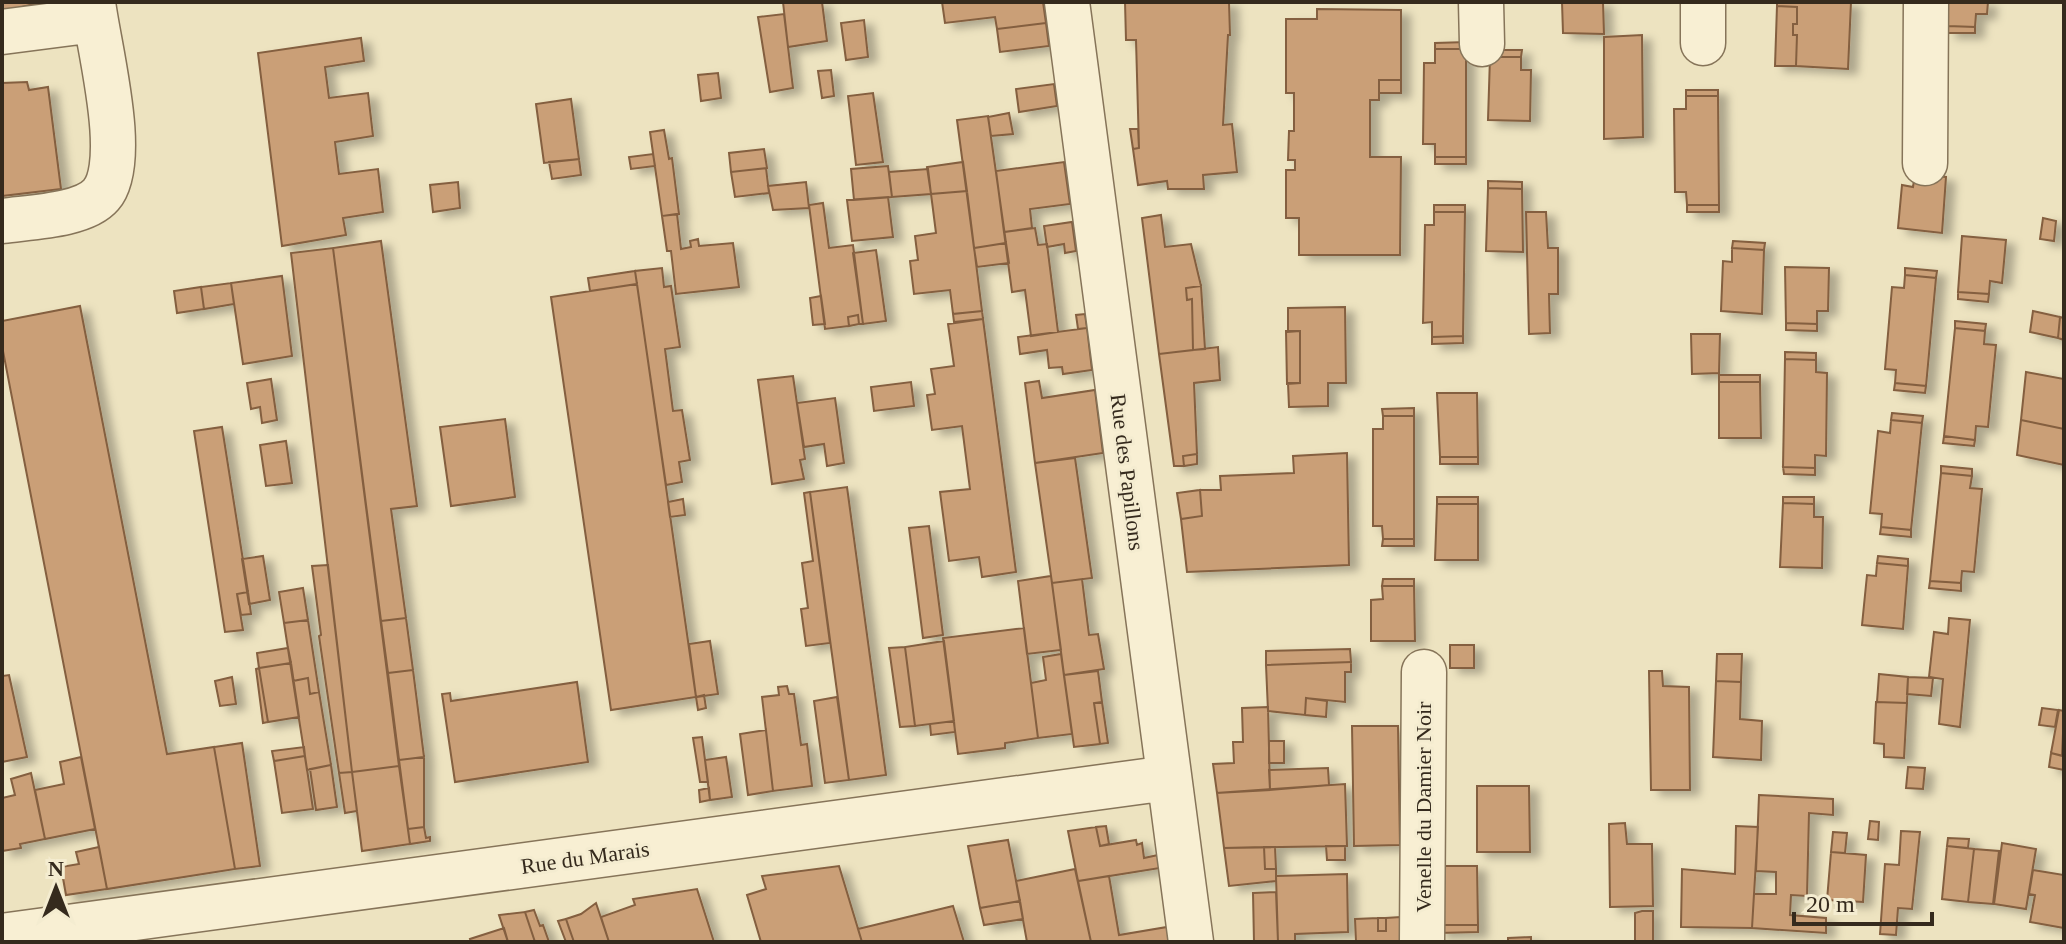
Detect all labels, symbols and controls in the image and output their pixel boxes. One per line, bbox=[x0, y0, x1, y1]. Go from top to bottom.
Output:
street label: Rue des Papillons bbox=[1105, 392, 1150, 552]
street label: Venelle du Damier Noir bbox=[1411, 701, 1436, 912]
street label: Rue du Marais bbox=[519, 836, 651, 879]
north arrow bbox=[16, 848, 96, 928]
text: N bbox=[48, 856, 64, 881]
scale bar bbox=[1794, 876, 1932, 926]
text: 20 m bbox=[1806, 891, 1855, 917]

